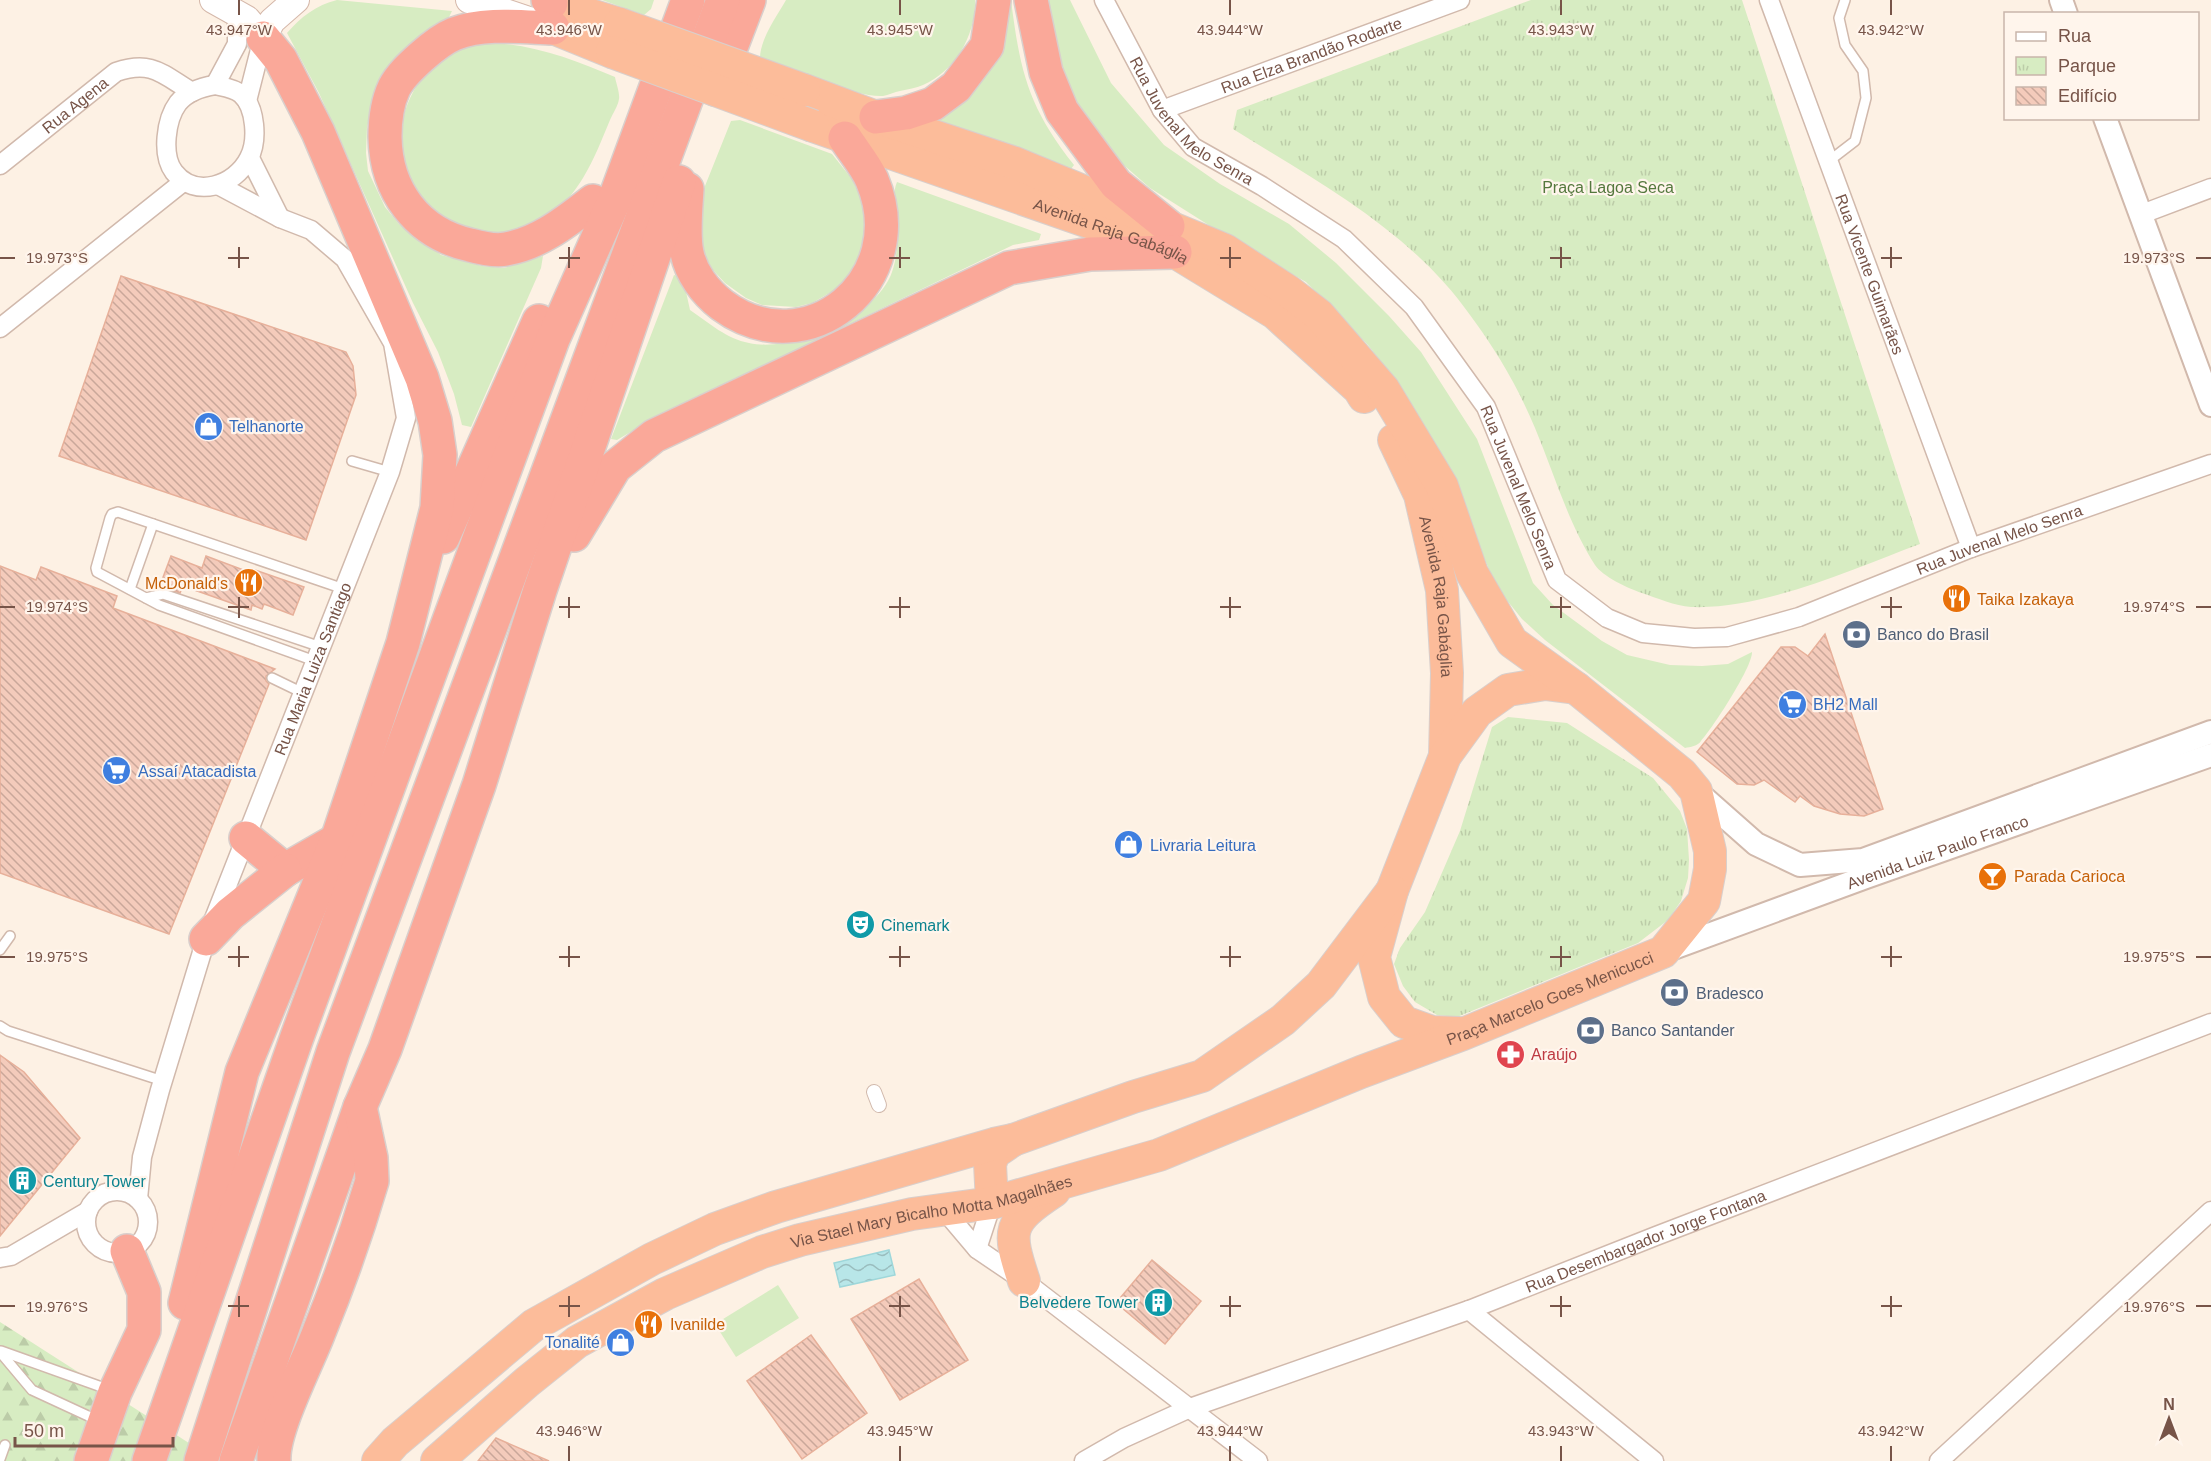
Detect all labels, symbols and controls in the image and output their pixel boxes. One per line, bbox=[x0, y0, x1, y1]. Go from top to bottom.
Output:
legend bbox=[2004, 12, 2199, 120]
street label: Rua Elza Brandão Rodarte bbox=[1219, 14, 1404, 97]
text: 43.947°W bbox=[206, 21, 273, 38]
text: 43.946°W bbox=[536, 21, 603, 38]
text: 43.945°W bbox=[867, 21, 934, 38]
text: 43.944°W bbox=[1197, 21, 1264, 38]
text: 43.943°W bbox=[1528, 21, 1595, 38]
text: 43.942°W bbox=[1858, 21, 1925, 38]
text: Rua bbox=[2058, 26, 2092, 46]
street label: Rua Juvenal Melo Senra bbox=[1127, 54, 1256, 188]
text: Parque bbox=[2058, 56, 2116, 76]
street label: Rua Agena bbox=[39, 74, 112, 137]
text: Edifício bbox=[2058, 86, 2117, 106]
park label: Praça Lagoa Seca bbox=[1542, 179, 1674, 196]
street label: Rua Vicente Guimarães bbox=[1832, 192, 1907, 357]
street label: Avenida Raja Gabáglia bbox=[1031, 195, 1192, 267]
text: 19.973°S bbox=[26, 249, 88, 266]
text: 19.973°S bbox=[2123, 249, 2185, 266]
street label: Rua Juvenal Melo Senra bbox=[1477, 403, 1560, 572]
shop icon: Telhanorte bbox=[192, 410, 224, 442]
place label: Telhanorte bbox=[229, 418, 304, 435]
street label: Rua Juvenal Melo Senra bbox=[1914, 502, 2085, 578]
street label: Avenida Raja Gabáglia bbox=[1416, 514, 1455, 678]
restaurant icon: McDonald's bbox=[233, 567, 265, 599]
place label: McDonald's bbox=[145, 575, 228, 592]
street label: Rua Maria Luiza Santiago bbox=[271, 580, 355, 758]
restaurant icon: Taika Izakaya bbox=[1940, 583, 1972, 615]
place label: Taika Izakaya bbox=[1977, 591, 2074, 608]
text: 19.974°S bbox=[26, 598, 88, 615]
text: 19.974°S bbox=[2123, 598, 2185, 615]
bank icon: Banco do Brasil bbox=[1840, 618, 1872, 650]
place label: Banco do Brasil bbox=[1877, 626, 1989, 643]
supermarket icon: BH2 Mall bbox=[1776, 688, 1808, 720]
place label: BH2 Mall bbox=[1813, 696, 1878, 713]
supermarket icon: Assaí Atacadista bbox=[101, 755, 133, 787]
place label: Assaí Atacadista bbox=[138, 763, 256, 780]
street label: Avenida Luiz Paulo Franco bbox=[1845, 812, 2031, 892]
shop icon: Livraria Leitura bbox=[1113, 829, 1145, 861]
place label: Livraria Leitura bbox=[1150, 837, 1256, 854]
bar icon: Parada Carioca bbox=[1977, 860, 2009, 892]
place label: Parada Carioca bbox=[2014, 868, 2125, 885]
theatre icon: Cinemark bbox=[844, 909, 876, 941]
place label: Cinemark bbox=[881, 917, 950, 934]
text: 19.975°S bbox=[26, 948, 88, 965]
text: 19.975°S bbox=[2123, 948, 2185, 965]
street label: Praça Marcelo Goes Menicucci bbox=[1444, 949, 1656, 1048]
bank icon: Bradesco bbox=[1659, 977, 1691, 1009]
place label: Bradesco bbox=[1696, 985, 1764, 1002]
bank icon: Banco Santander bbox=[1574, 1014, 1606, 1046]
place label: Banco Santander bbox=[1611, 1022, 1735, 1039]
pharmacy icon: Araújo bbox=[1494, 1038, 1526, 1070]
place label: Araújo bbox=[1531, 1046, 1577, 1063]
building icon: Century Tower bbox=[6, 1165, 38, 1197]
street label: Via Stael Mary Bicalho Motta Magalhães bbox=[788, 1172, 1074, 1251]
place label: Century Tower bbox=[43, 1173, 147, 1190]
street label: Rua Desembargador Jorge Fontana bbox=[1523, 1187, 1768, 1296]
building icon: Belvedere Tower bbox=[1143, 1286, 1175, 1318]
place label: Belvedere Tower bbox=[1019, 1294, 1139, 1311]
text: 19.976°S bbox=[26, 1298, 88, 1315]
text: 19.976°S bbox=[2123, 1298, 2185, 1315]
restaurant icon: Ivanilde bbox=[633, 1308, 665, 1340]
place label: Ivanilde bbox=[670, 1316, 725, 1333]
shop icon: Tonalité bbox=[605, 1326, 637, 1358]
place label: Tonalité bbox=[545, 1334, 600, 1351]
north arrow bbox=[2139, 1389, 2199, 1449]
text: N bbox=[2163, 1396, 2175, 1413]
scale bar bbox=[15, 1410, 172, 1448]
text: 50 m bbox=[24, 1421, 64, 1441]
text: 43.946°W bbox=[536, 1422, 603, 1439]
text: 43.945°W bbox=[867, 1422, 934, 1439]
text: 43.944°W bbox=[1197, 1422, 1264, 1439]
text: 43.943°W bbox=[1528, 1422, 1595, 1439]
text: 43.942°W bbox=[1858, 1422, 1925, 1439]

